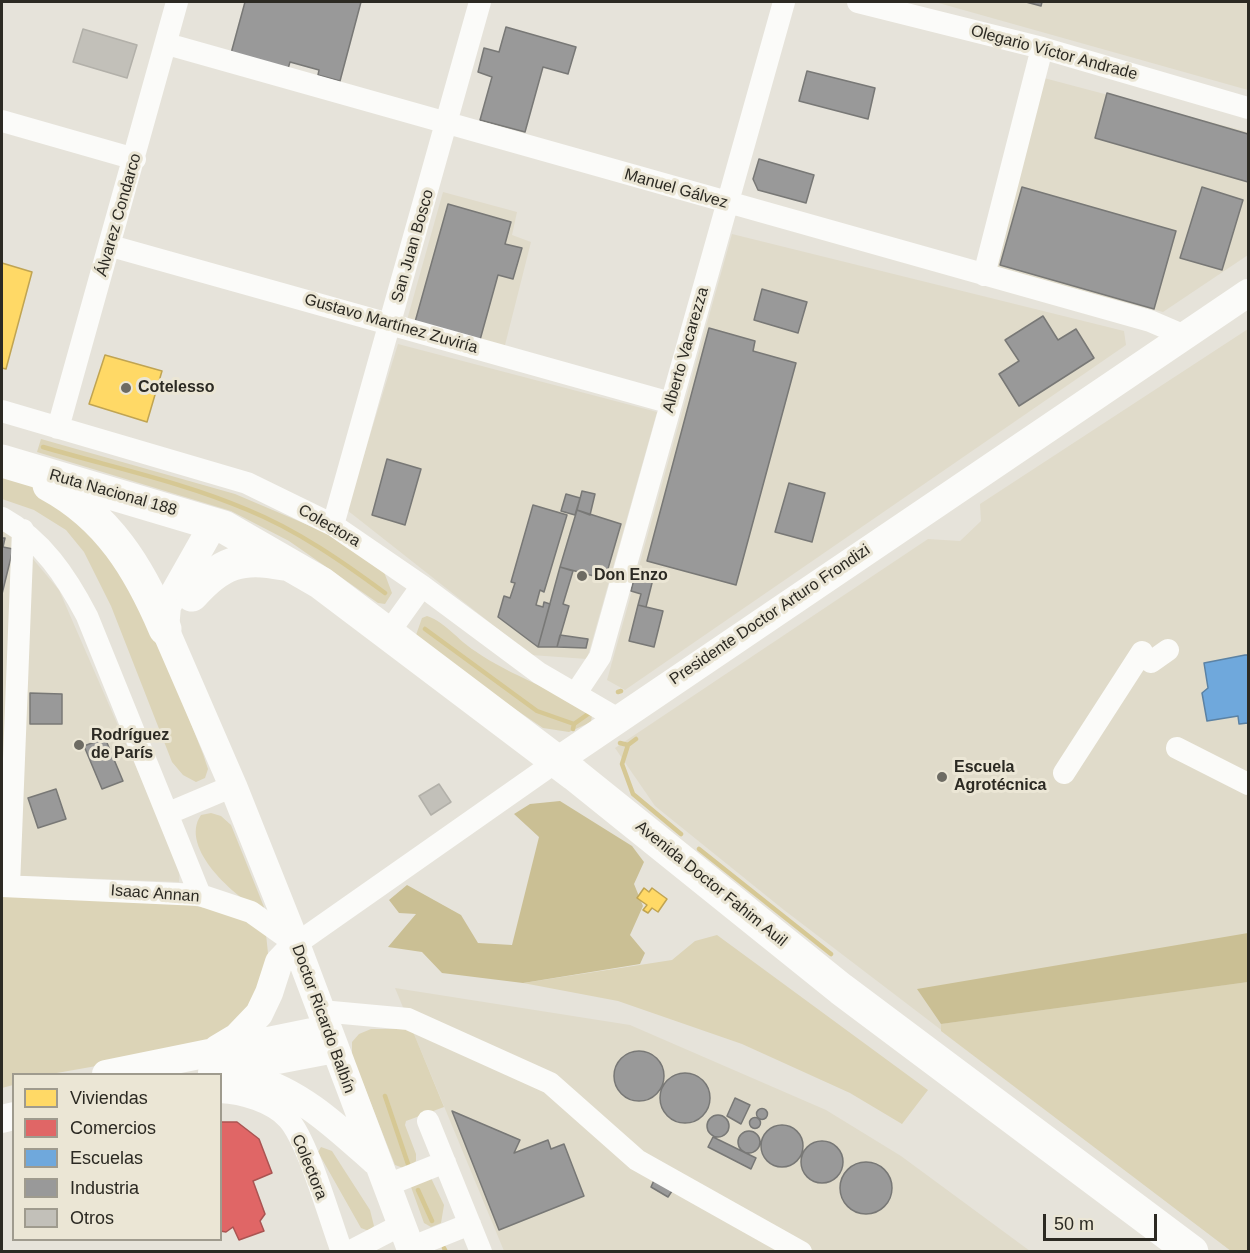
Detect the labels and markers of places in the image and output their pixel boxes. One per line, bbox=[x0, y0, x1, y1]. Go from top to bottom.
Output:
place label: Cotelesso bbox=[138, 378, 214, 398]
marker: Cotelesso bbox=[119, 381, 133, 395]
place label: Don Enzo bbox=[594, 566, 668, 586]
marker: Don Enzo bbox=[575, 569, 589, 583]
place label: Rodríguez de París bbox=[91, 726, 169, 764]
marker: Rodríguez de París bbox=[72, 738, 86, 752]
place label: Escuela Agrotécnica bbox=[954, 758, 1046, 796]
marker: Escuela Agrotécnica bbox=[935, 770, 949, 784]

